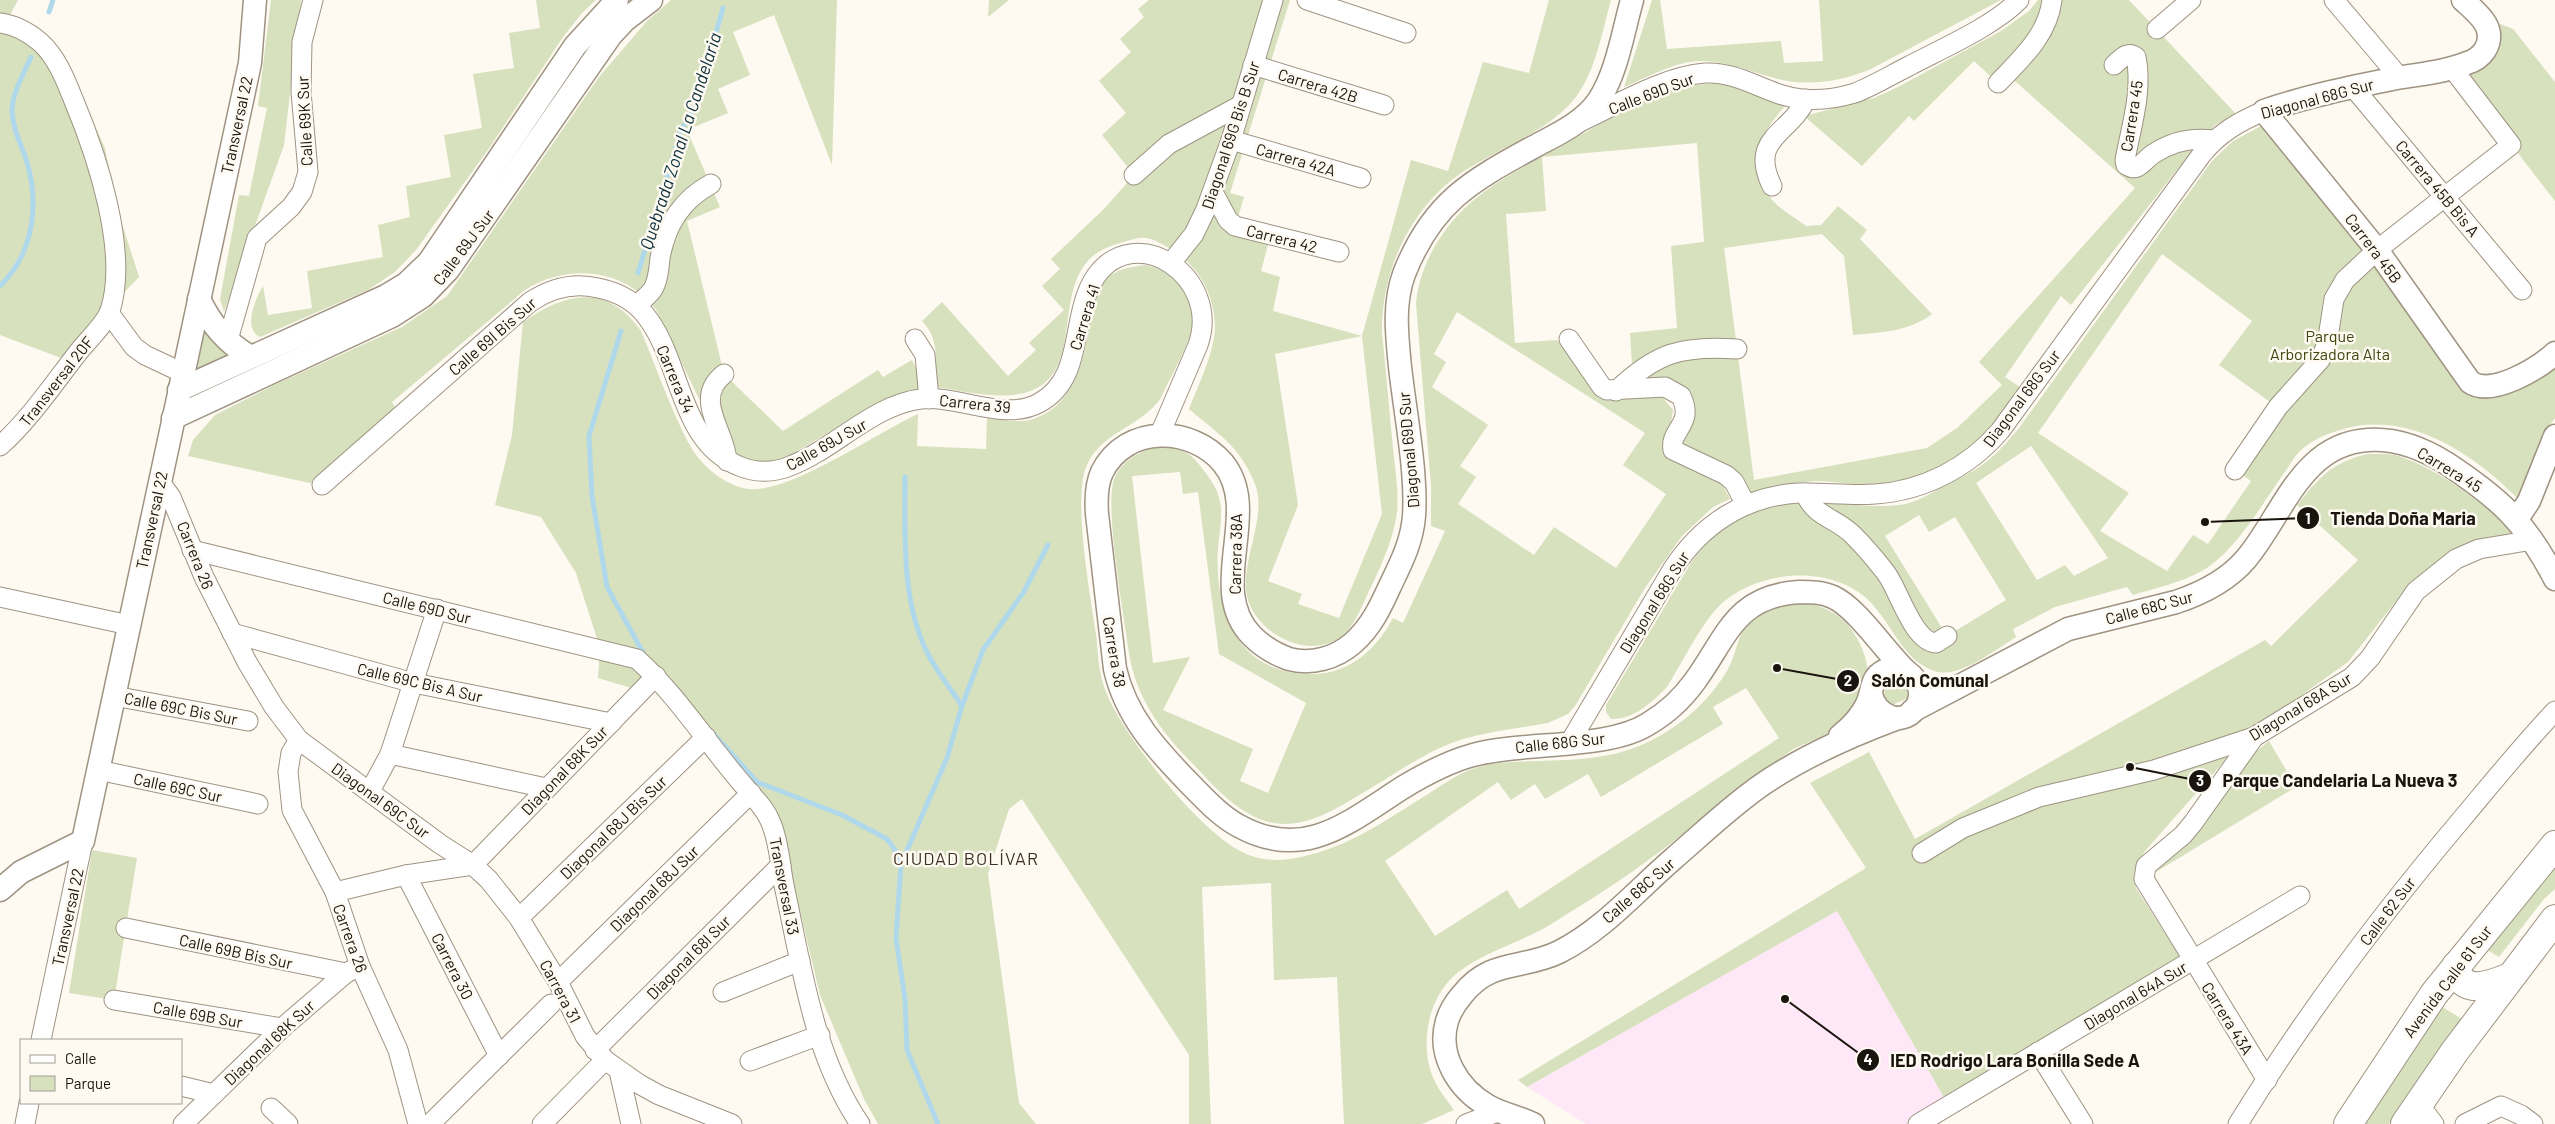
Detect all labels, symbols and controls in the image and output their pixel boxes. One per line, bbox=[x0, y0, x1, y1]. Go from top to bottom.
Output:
water label: Quebrada Zonal La Candelaria bbox=[634, 30, 726, 252]
street label: Diagonal 69G Bis B Sur bbox=[1197, 58, 1263, 211]
street label: Carrera 42B bbox=[1276, 64, 1360, 106]
street label: Calle 69D Sur bbox=[1605, 68, 1697, 118]
street label: Transversal 22 bbox=[216, 74, 256, 176]
street label: Diagonal 68G Sur bbox=[2258, 74, 2376, 122]
street label: Calle 69K Sur bbox=[292, 75, 316, 167]
street label: Carrera 45 bbox=[2116, 79, 2146, 153]
street label: Carrera 45B Bis A bbox=[2392, 136, 2484, 240]
street label: Carrera 42A bbox=[1254, 139, 1338, 180]
street label: Calle 69J Sur bbox=[428, 205, 498, 289]
street label: Carrera 45B bbox=[2342, 209, 2406, 287]
street label: Carrera 42 bbox=[1245, 220, 1319, 256]
street label: Carrera 41 bbox=[1065, 282, 1103, 352]
street label: Calle 69I Bis Sur bbox=[444, 293, 540, 379]
park label: Parque Arborizadora Alta bbox=[2270, 326, 2390, 363]
street label: Transversal 20F bbox=[15, 332, 97, 430]
street label: Carrera 34 bbox=[653, 342, 699, 416]
street label: Diagonal 68G Sur bbox=[1978, 346, 2064, 450]
street label: Carrera 39 bbox=[938, 390, 1012, 416]
street label: Diagonal 69D Sur bbox=[1393, 391, 1423, 509]
street label: Calle 69J Sur bbox=[782, 414, 870, 474]
street label: Carrera 45 bbox=[2414, 442, 2486, 496]
street label: Transversal 22 bbox=[131, 469, 171, 571]
callout: Tienda Doña Maria bbox=[2296, 502, 2486, 535]
text: Tienda Doña Maria bbox=[2330, 507, 2476, 529]
text: 1 bbox=[2305, 509, 2311, 527]
street label: Carrera 38A bbox=[1225, 513, 1245, 595]
street label: Carrera 26 bbox=[174, 518, 218, 592]
street label: Diagonal 68G Sur bbox=[1615, 547, 1693, 656]
street label: Calle 68C Sur bbox=[2103, 586, 2195, 628]
street label: Calle 69D Sur bbox=[381, 587, 473, 627]
street label: Carrera 38 bbox=[1099, 615, 1131, 689]
street label: Calle 69C Bis A Sur bbox=[355, 658, 485, 706]
callout: Salón Comunal bbox=[1836, 664, 1998, 697]
street label: Diagonal 68A Sur bbox=[2245, 668, 2355, 744]
text: Salón Comunal bbox=[1871, 669, 1989, 691]
text: 2 bbox=[1844, 671, 1852, 689]
street label: Calle 69C Bis Sur bbox=[123, 688, 239, 728]
street label: Diagonal 68K Sur bbox=[517, 721, 611, 818]
street label: Calle 68G Sur bbox=[1514, 728, 1606, 756]
street label: Diagonal 69C Sur bbox=[328, 758, 434, 842]
callout: Parque Candelaria La Nueva 3 bbox=[2187, 764, 2467, 797]
street label: Calle 69C Sur bbox=[132, 768, 224, 806]
text: Parque Candelaria La Nueva 3 bbox=[2223, 769, 2457, 791]
street label: Diagonal 68J Bis Sur bbox=[556, 771, 670, 883]
text: 3 bbox=[2196, 771, 2204, 789]
street label: Transversal 33 bbox=[766, 836, 804, 936]
street label: Diagonal 68J Sur bbox=[606, 841, 702, 935]
district label: CIUDAD BOLÍVAR bbox=[893, 847, 1039, 869]
street label: Calle 68C Sur bbox=[1598, 853, 1678, 927]
street label: Transversal 22 bbox=[47, 866, 87, 968]
street label: Calle 62 Sur bbox=[2355, 873, 2419, 949]
street label: Carrera 26 bbox=[330, 901, 372, 975]
street label: Diagonal 68I Sur bbox=[642, 911, 734, 1003]
street label: Avenida Calle 61 Sur bbox=[2399, 921, 2495, 1041]
street label: Carrera 30 bbox=[428, 929, 478, 1003]
street label: Calle 69B Bis Sur bbox=[178, 930, 295, 972]
street label: Carrera 31 bbox=[536, 956, 586, 1026]
street label: Diagonal 64A Sur bbox=[2080, 957, 2190, 1033]
street label: Carrera 43A bbox=[2198, 978, 2258, 1058]
street label: Diagonal 68K Sur bbox=[220, 995, 318, 1089]
street label: Calle 69B Sur bbox=[152, 997, 244, 1031]
legend bbox=[20, 1039, 182, 1104]
callout: IED Rodrigo Lara Bonilla Sede A bbox=[1855, 1044, 2150, 1077]
text: Calle bbox=[65, 1049, 97, 1067]
text: IED Rodrigo Lara Bonilla Sede A bbox=[1890, 1049, 2140, 1071]
text: 4 bbox=[1863, 1050, 1873, 1068]
text: Parque bbox=[65, 1074, 111, 1092]

